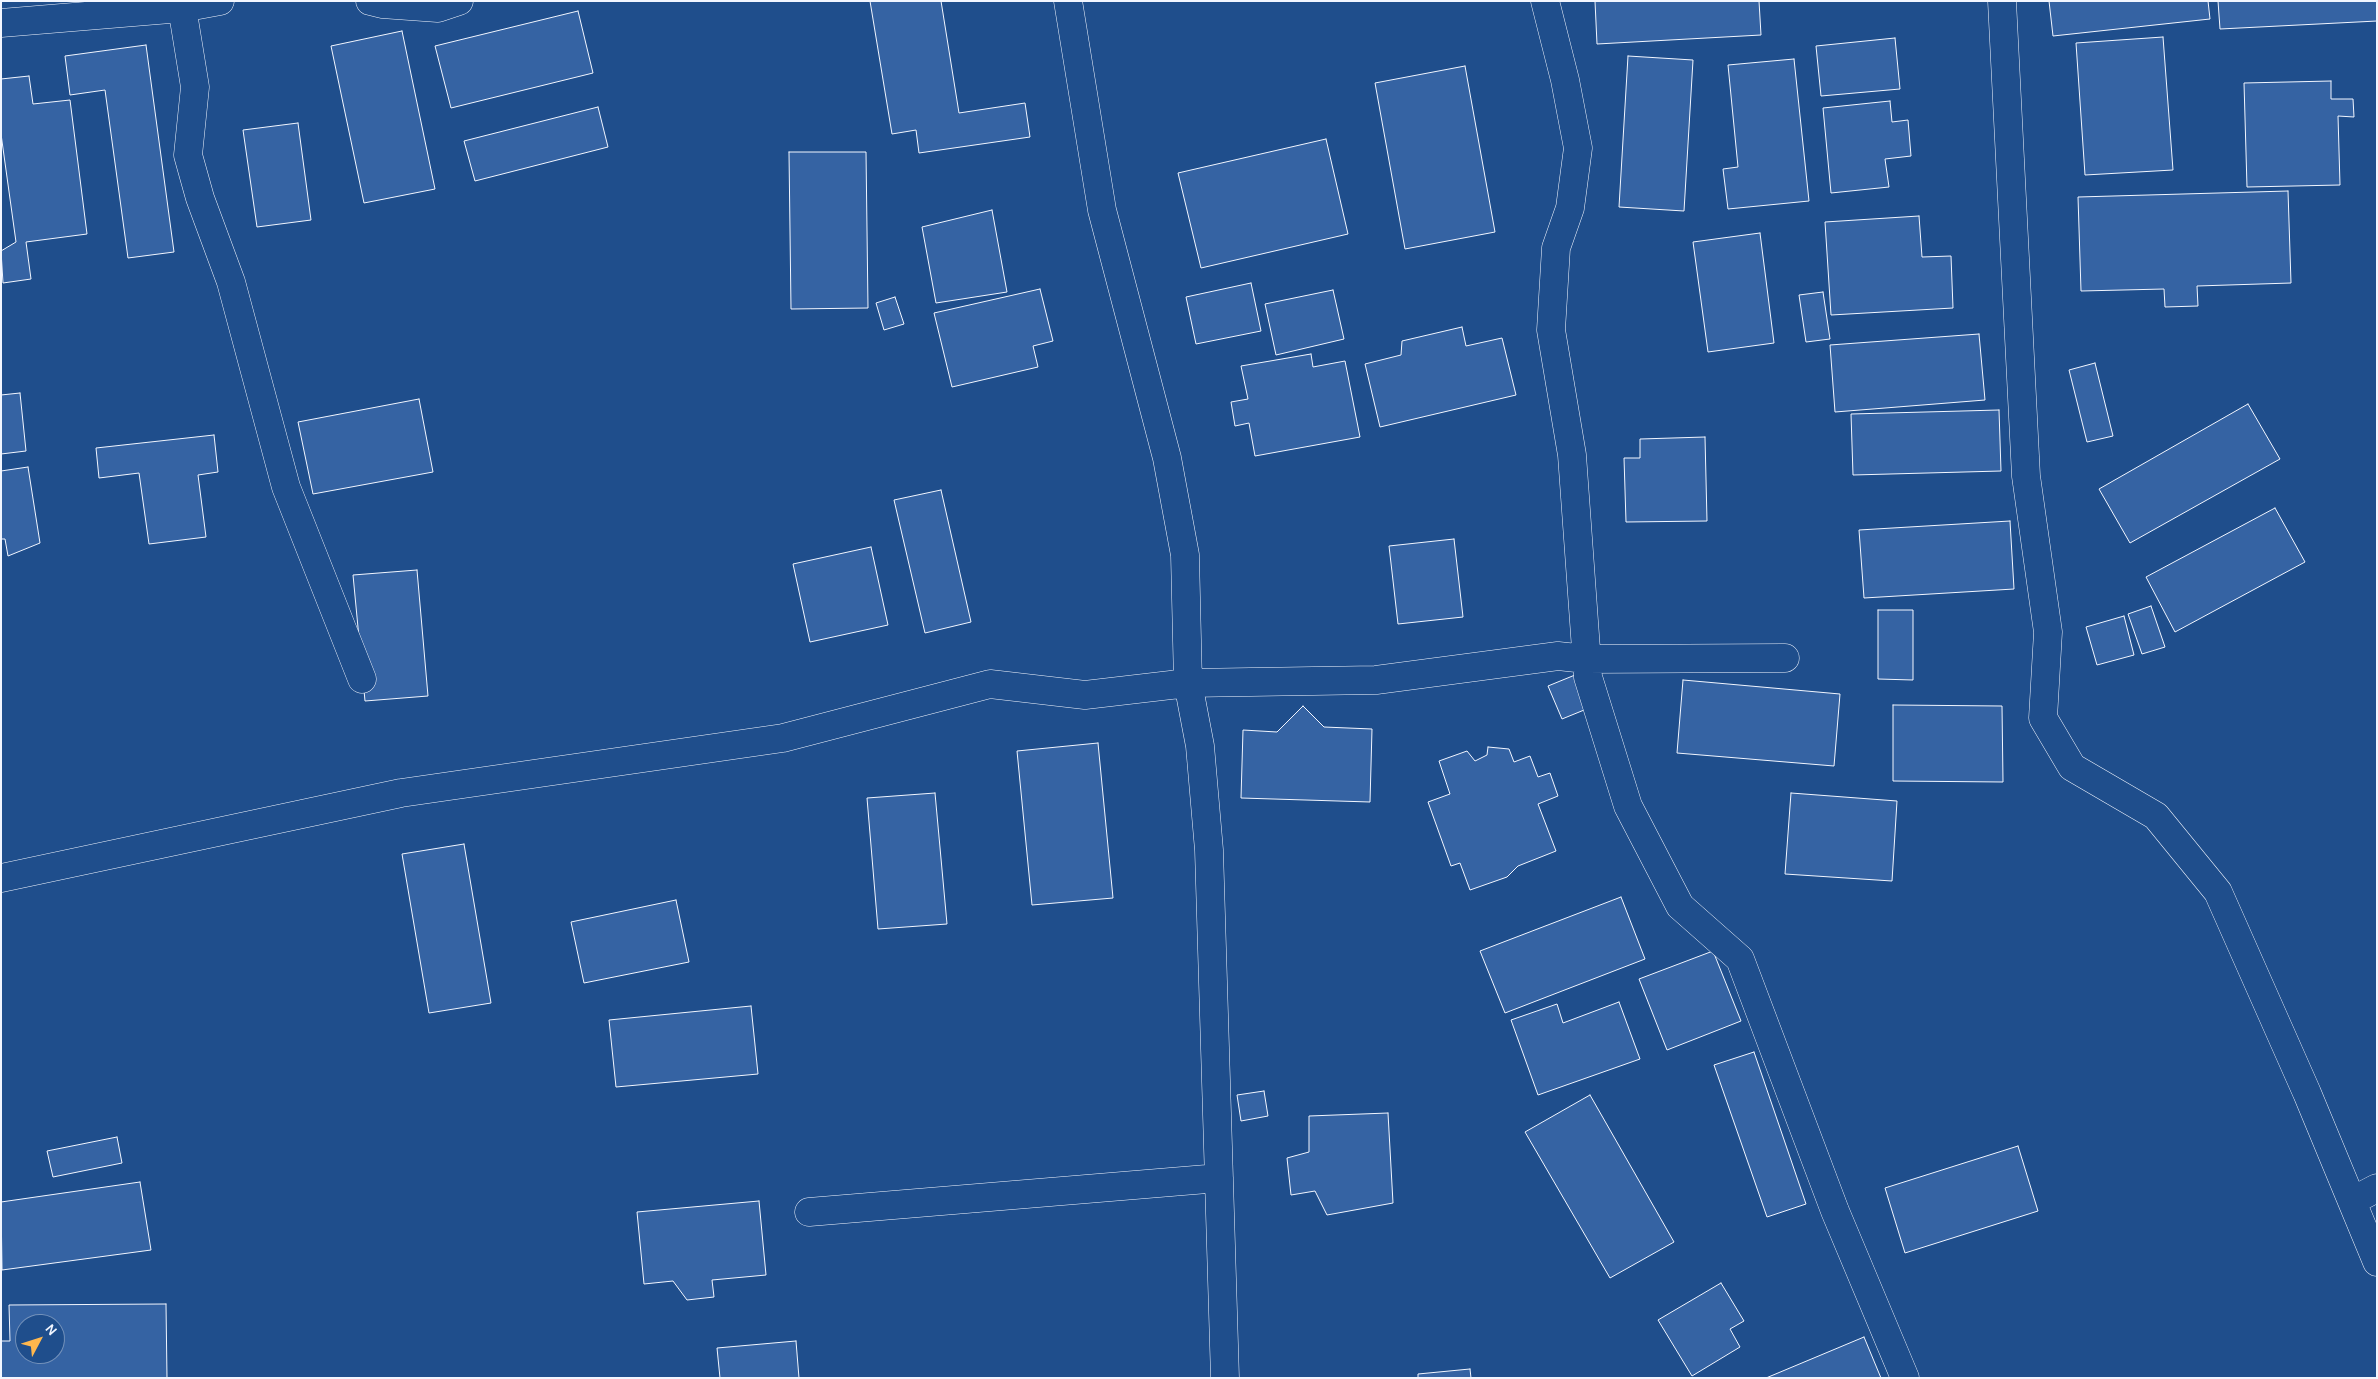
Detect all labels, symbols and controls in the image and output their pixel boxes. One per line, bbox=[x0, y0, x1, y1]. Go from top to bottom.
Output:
north arrow bbox=[15, 1314, 65, 1364]
text: N bbox=[41, 1320, 61, 1339]

